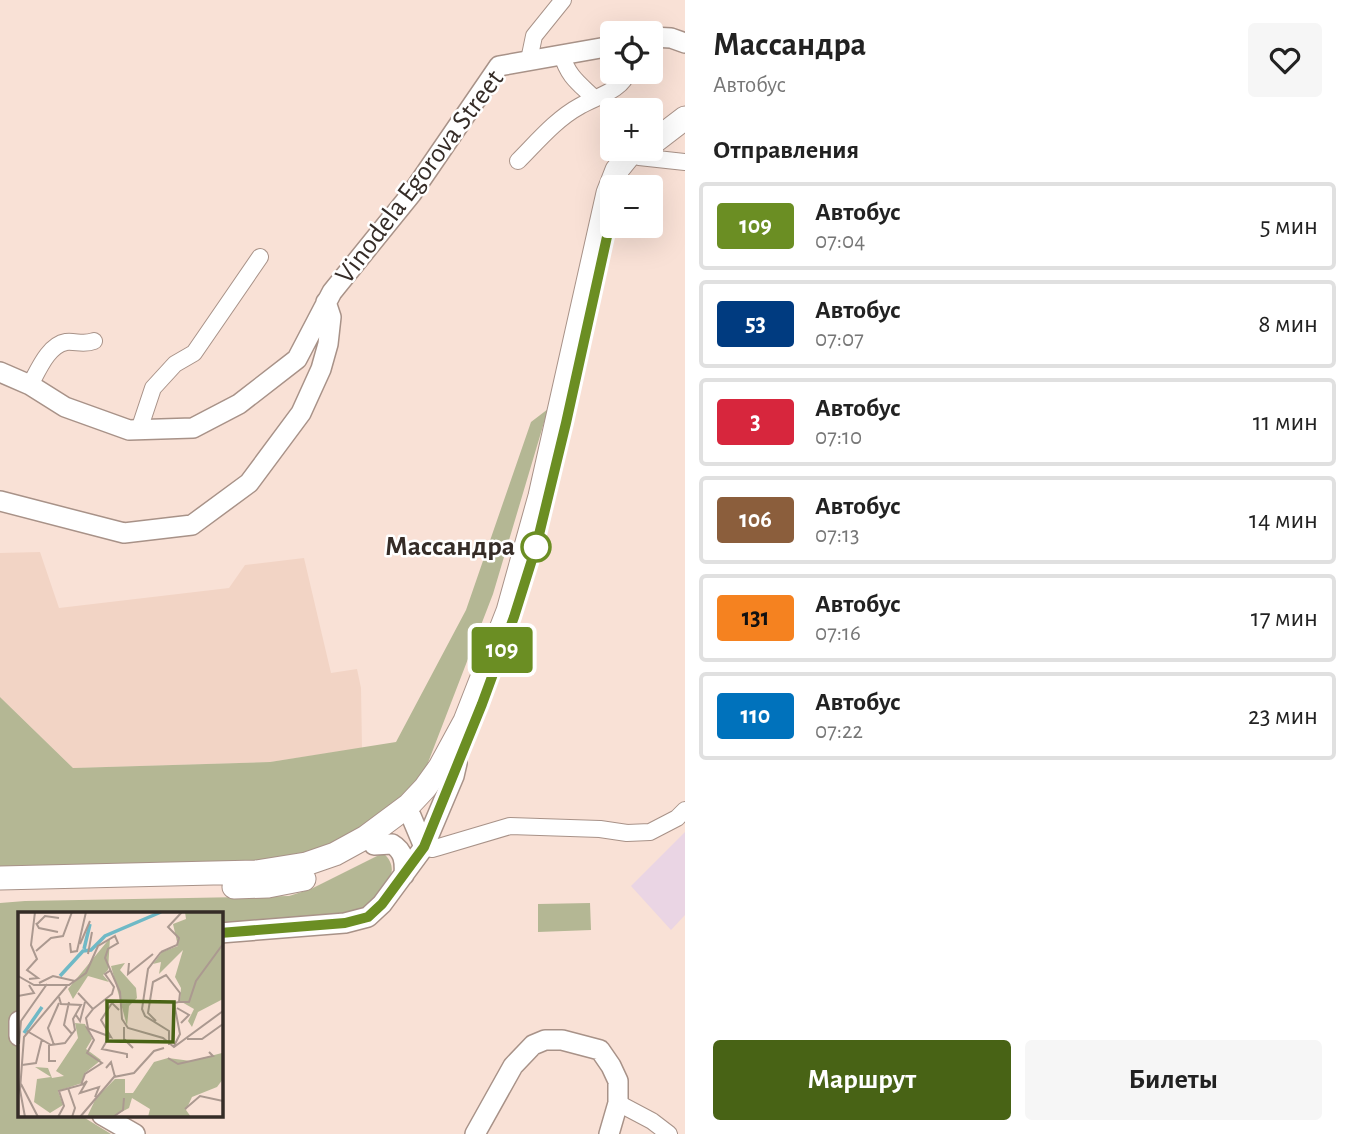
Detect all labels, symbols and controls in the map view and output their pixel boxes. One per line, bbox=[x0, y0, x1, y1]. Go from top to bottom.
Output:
map controls bbox=[600, 21, 663, 238]
button: locate bbox=[600, 21, 663, 84]
button: heart bbox=[1248, 23, 1322, 97]
text: Массандра bbox=[713, 29, 866, 62]
street label: Vinodela Egorova Street bbox=[331, 65, 509, 289]
text: Автобус bbox=[713, 74, 786, 97]
button: + bbox=[600, 98, 663, 161]
text: Отправления bbox=[713, 137, 859, 163]
button: − bbox=[600, 175, 663, 238]
text: Автобус bbox=[815, 199, 901, 225]
text: 5 мин bbox=[1260, 213, 1318, 239]
text: 109 bbox=[739, 214, 772, 238]
text: 07:04 bbox=[815, 230, 865, 253]
text: Автобус bbox=[815, 297, 901, 323]
text: 8 мин bbox=[1258, 311, 1318, 337]
text: 53 bbox=[745, 312, 766, 336]
text: 07:07 bbox=[815, 328, 864, 351]
text: Автобус bbox=[815, 395, 901, 421]
text: 11 мин bbox=[1253, 409, 1318, 435]
text: 3 bbox=[750, 410, 761, 434]
text: 07:10 bbox=[815, 426, 862, 449]
text: Автобус bbox=[815, 493, 901, 519]
text: 14 мин bbox=[1249, 507, 1318, 533]
text: 106 bbox=[739, 508, 772, 532]
text: 07:13 bbox=[815, 524, 859, 547]
marker: Массандра bbox=[521, 532, 551, 562]
place label: Массандра bbox=[385, 533, 515, 561]
text: Автобус bbox=[815, 591, 901, 617]
text: 17 мин bbox=[1251, 605, 1318, 631]
text: 131 bbox=[742, 606, 769, 630]
text: 07:16 bbox=[815, 622, 861, 645]
line badge: 109 bbox=[462, 627, 542, 673]
text: 109 bbox=[486, 638, 518, 662]
text: Автобус bbox=[815, 689, 901, 715]
text: 23 мин bbox=[1248, 703, 1318, 729]
text: 110 bbox=[741, 704, 770, 728]
text: 07:22 bbox=[815, 720, 863, 743]
inset map bbox=[18, 912, 222, 1116]
button: Маршрут bbox=[713, 1040, 1011, 1120]
button: Билеты bbox=[1025, 1040, 1322, 1120]

